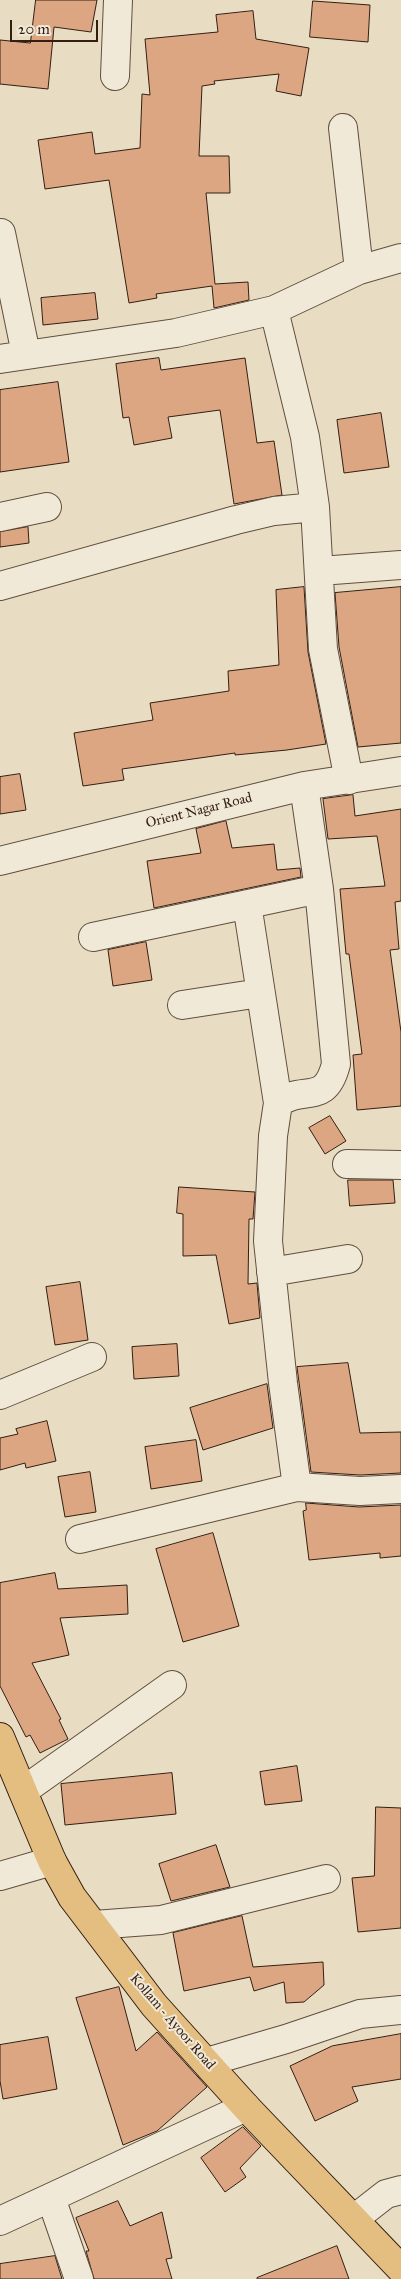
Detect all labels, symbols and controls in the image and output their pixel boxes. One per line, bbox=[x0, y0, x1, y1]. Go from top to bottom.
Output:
scale bar bbox=[12, 10, 100, 42]
text: 20 m bbox=[18, 20, 50, 38]
street label: Orient Nagar Road bbox=[144, 790, 254, 832]
street label: Kollam - Ayoor Road bbox=[126, 1971, 218, 2073]

